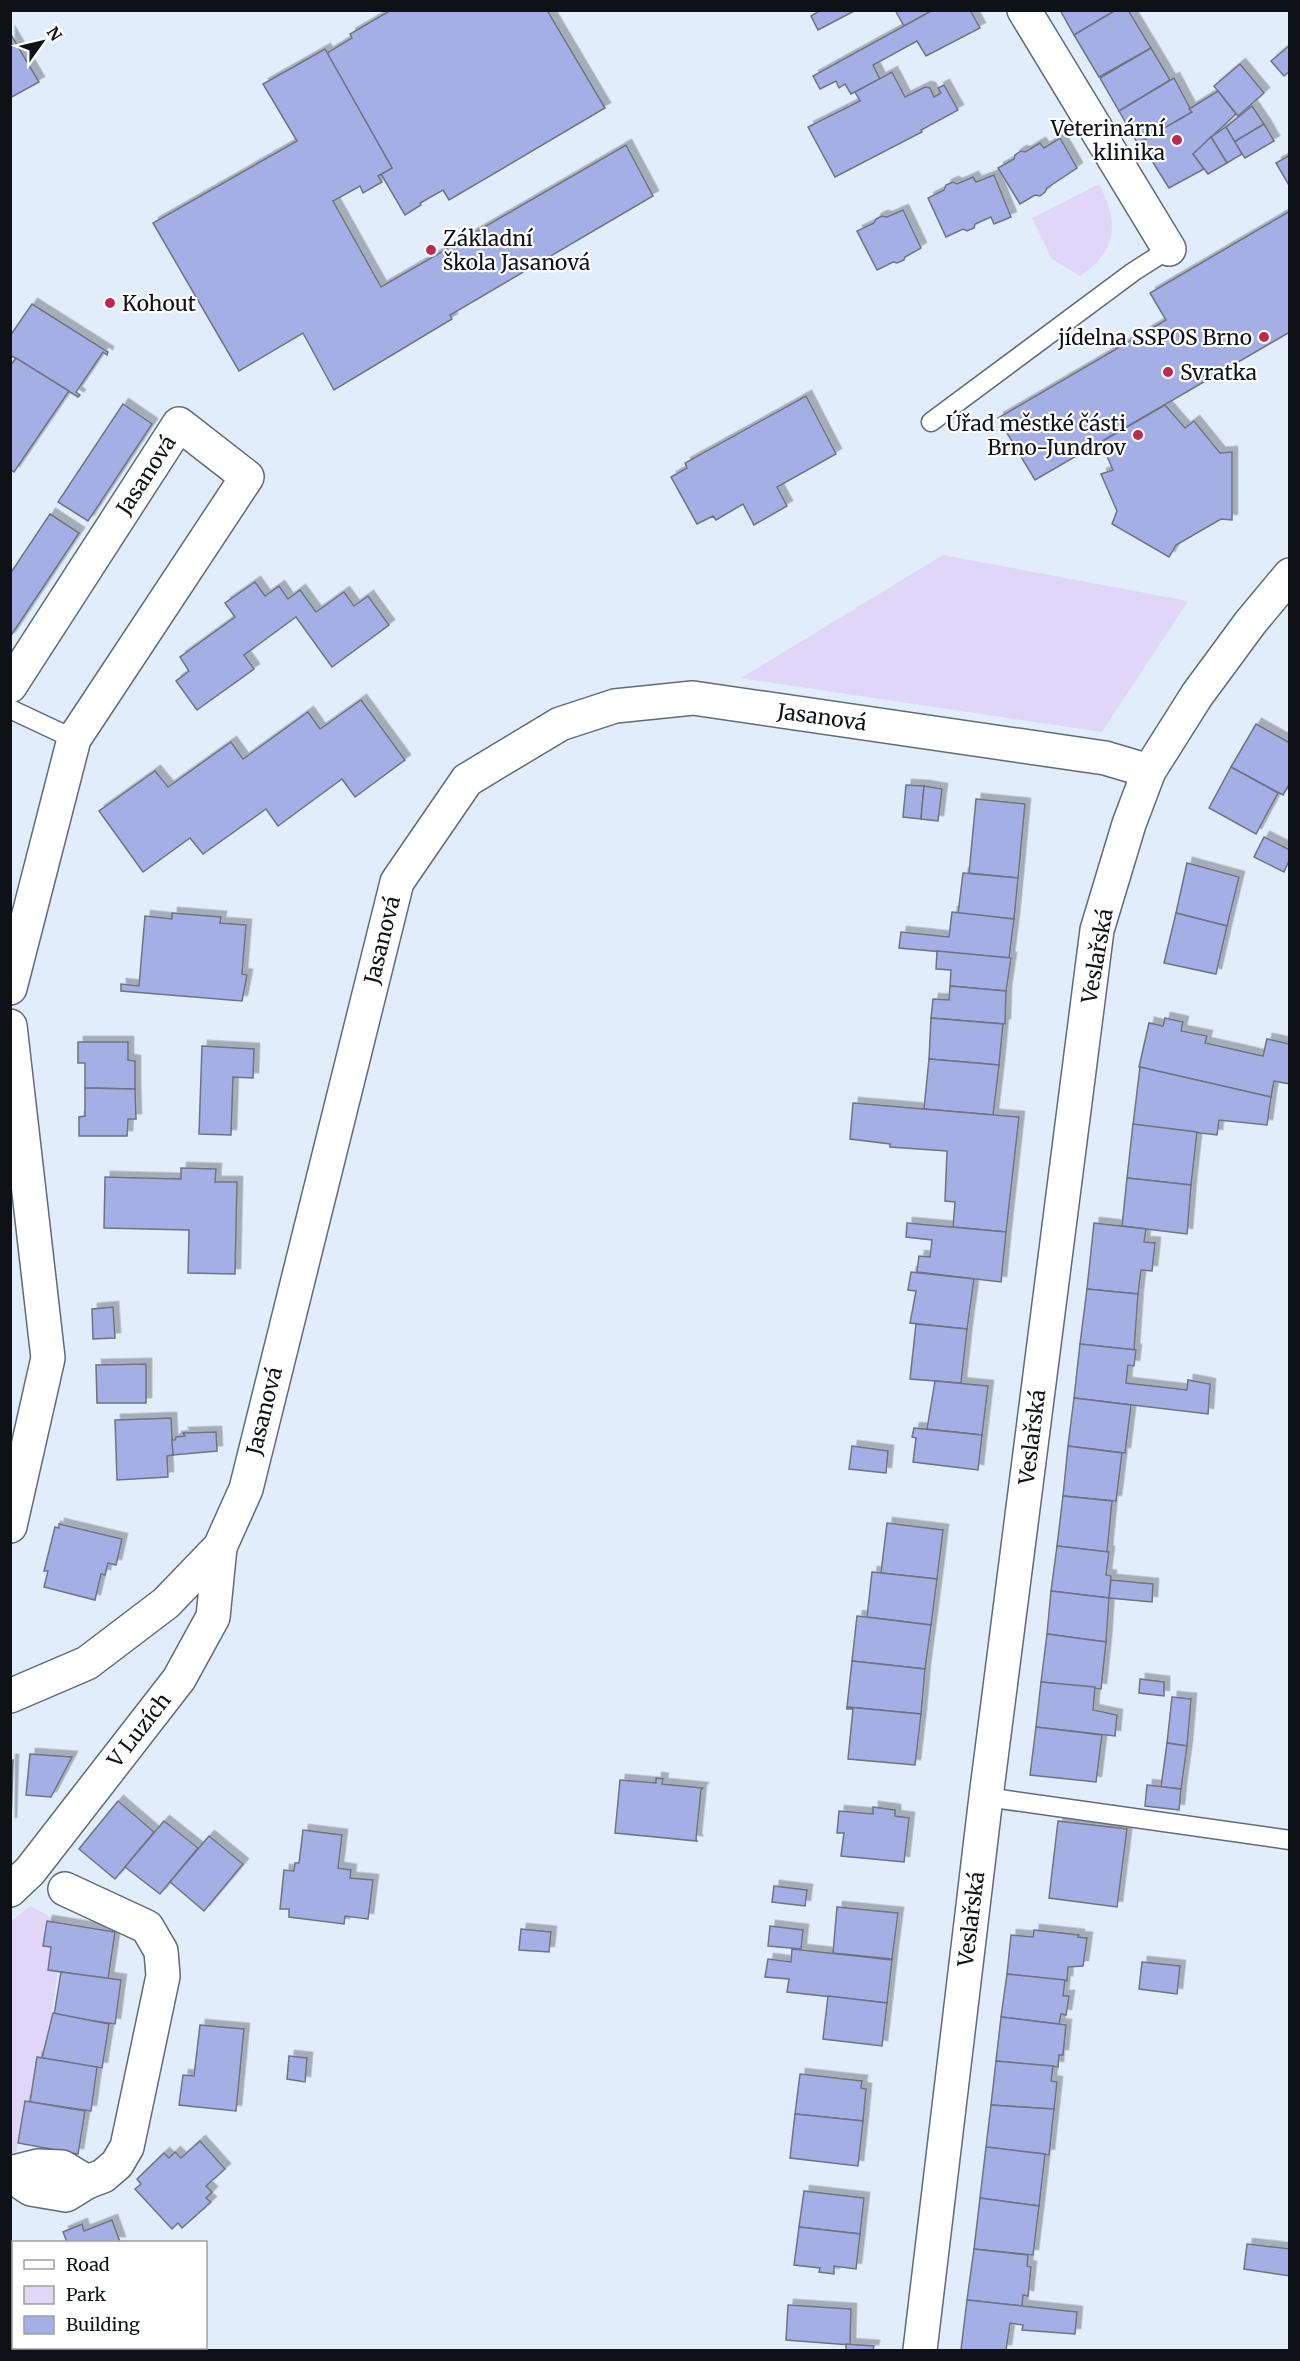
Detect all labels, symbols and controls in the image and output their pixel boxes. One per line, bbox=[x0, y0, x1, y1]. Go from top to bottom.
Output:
north arrow bbox=[12, 12, 72, 72]
text: N bbox=[43, 23, 66, 45]
place label: Veterinární klinika bbox=[1050, 115, 1166, 166]
marker: Veterinární klinika bbox=[1170, 133, 1184, 147]
place label: Základní škola Jasanová bbox=[443, 225, 590, 276]
marker: Základní škola Jasanová bbox=[424, 243, 438, 257]
place label: Kohout bbox=[122, 290, 196, 317]
marker: Kohout bbox=[103, 296, 117, 310]
place label: jídelna SSPOS Brno bbox=[1057, 324, 1252, 351]
marker: jídelna SSPOS Brno bbox=[1257, 330, 1271, 344]
place label: Svratka bbox=[1180, 359, 1257, 386]
marker: Svratka bbox=[1161, 365, 1175, 379]
place label: Úřad městké části Brno-Jundrov bbox=[946, 409, 1127, 461]
marker: Úřad městké části Brno-Jundrov bbox=[1131, 428, 1145, 442]
street label: Jasanová bbox=[110, 430, 182, 521]
street label: Jasanová bbox=[775, 697, 868, 737]
street label: Jasanová bbox=[358, 893, 406, 988]
street label: Veslařská bbox=[1075, 907, 1119, 1006]
street label: Jasanová bbox=[240, 1364, 288, 1459]
street label: Veslařská bbox=[1013, 1388, 1051, 1487]
street label: V Luzích bbox=[101, 1687, 176, 1773]
street label: Veslařská bbox=[952, 1870, 990, 1969]
legend bbox=[12, 2241, 207, 2349]
text: Road bbox=[66, 2253, 110, 2276]
text: Park bbox=[66, 2283, 107, 2306]
text: Building bbox=[66, 2313, 140, 2336]

